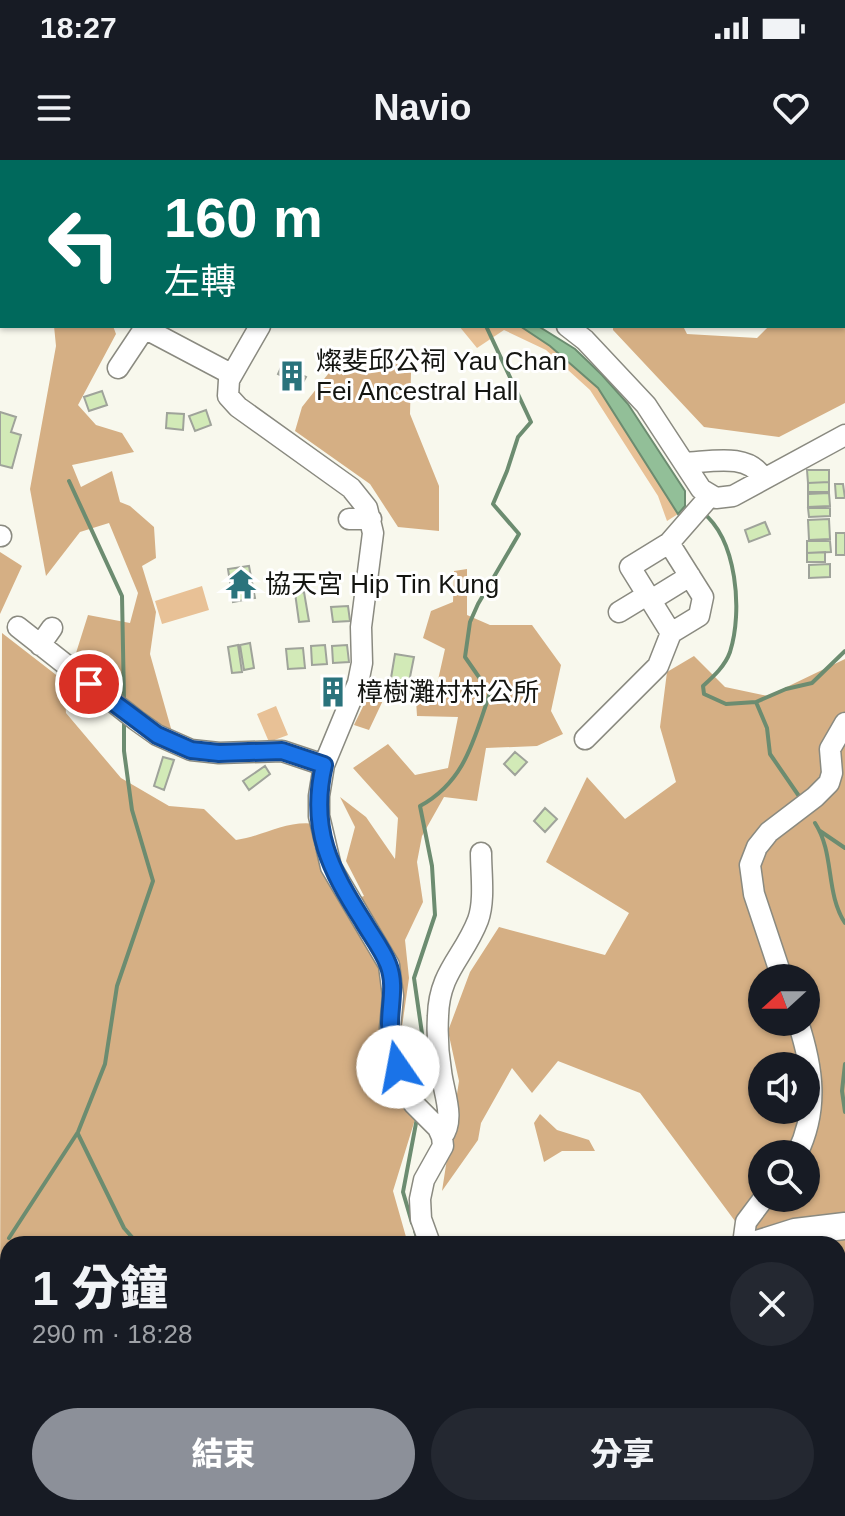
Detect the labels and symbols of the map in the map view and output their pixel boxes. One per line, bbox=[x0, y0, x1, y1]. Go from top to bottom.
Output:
place label: 燦斐邱公祠 Yau Chan Fei Ancestral Hall bbox=[316, 346, 567, 406]
building icon: 燦斐邱公祠 Yau Chan Fei Ancestral Hall bbox=[275, 359, 309, 393]
temple icon: 協天宮 Hip Tin Kung bbox=[224, 567, 258, 601]
place label: 協天宮 Hip Tin Kung bbox=[265, 569, 499, 599]
pin bbox=[55, 650, 123, 718]
building icon: 樟樹灘村村公所 bbox=[316, 675, 350, 709]
place label: 樟樹灘村村公所 bbox=[357, 677, 539, 707]
north arrow bbox=[748, 964, 820, 1036]
position arrow bbox=[356, 1025, 440, 1109]

